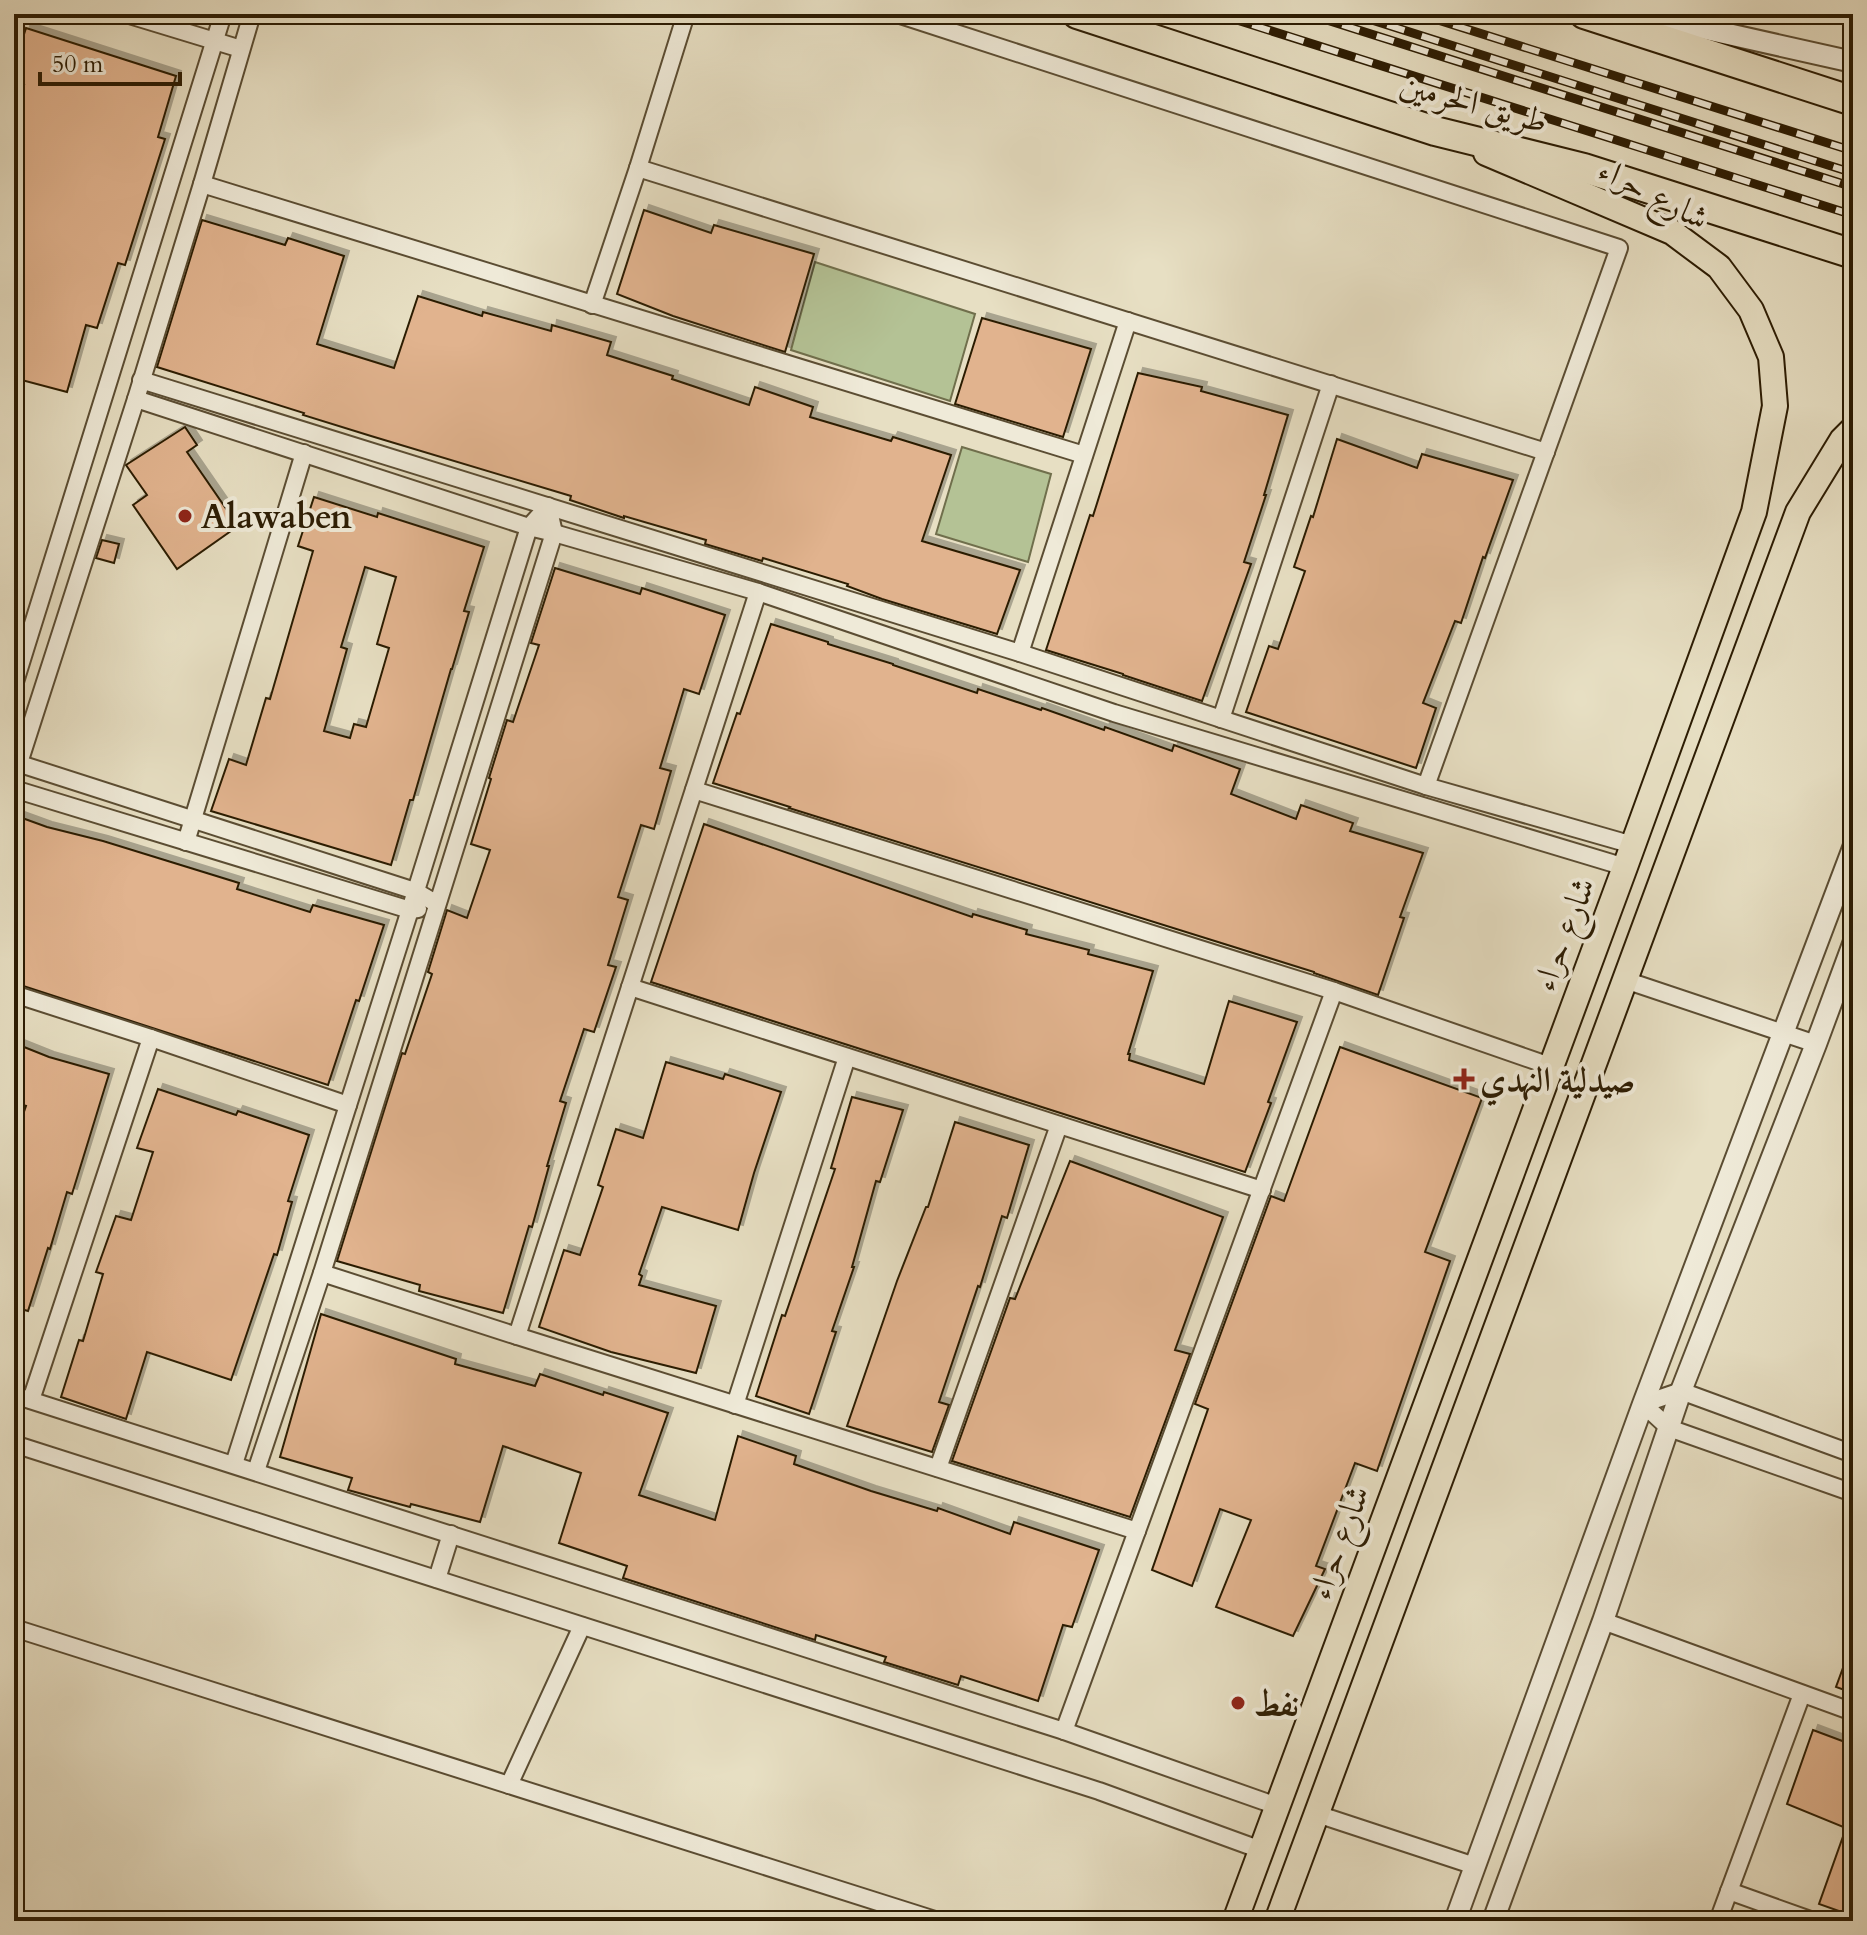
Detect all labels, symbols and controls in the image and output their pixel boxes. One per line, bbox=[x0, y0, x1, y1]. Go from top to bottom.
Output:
scale bar bbox=[40, 36, 180, 86]
text: 50 m bbox=[52, 48, 104, 81]
street label: طريق الحرمين bbox=[1395, 61, 1553, 145]
street label: شارع حراء bbox=[1588, 147, 1717, 246]
place label: Alawaben bbox=[201, 494, 352, 540]
marker: Alawaben bbox=[176, 507, 194, 525]
street label: شارع حراء bbox=[1521, 871, 1611, 1000]
place label: صيدلية النهدي bbox=[1480, 1057, 1635, 1106]
marker: صيدلية النهدي bbox=[1455, 1070, 1473, 1088]
street label: شارع حراء bbox=[1297, 1479, 1385, 1608]
place label: نفط bbox=[1254, 1681, 1299, 1727]
marker: نفط bbox=[1229, 1694, 1247, 1712]

